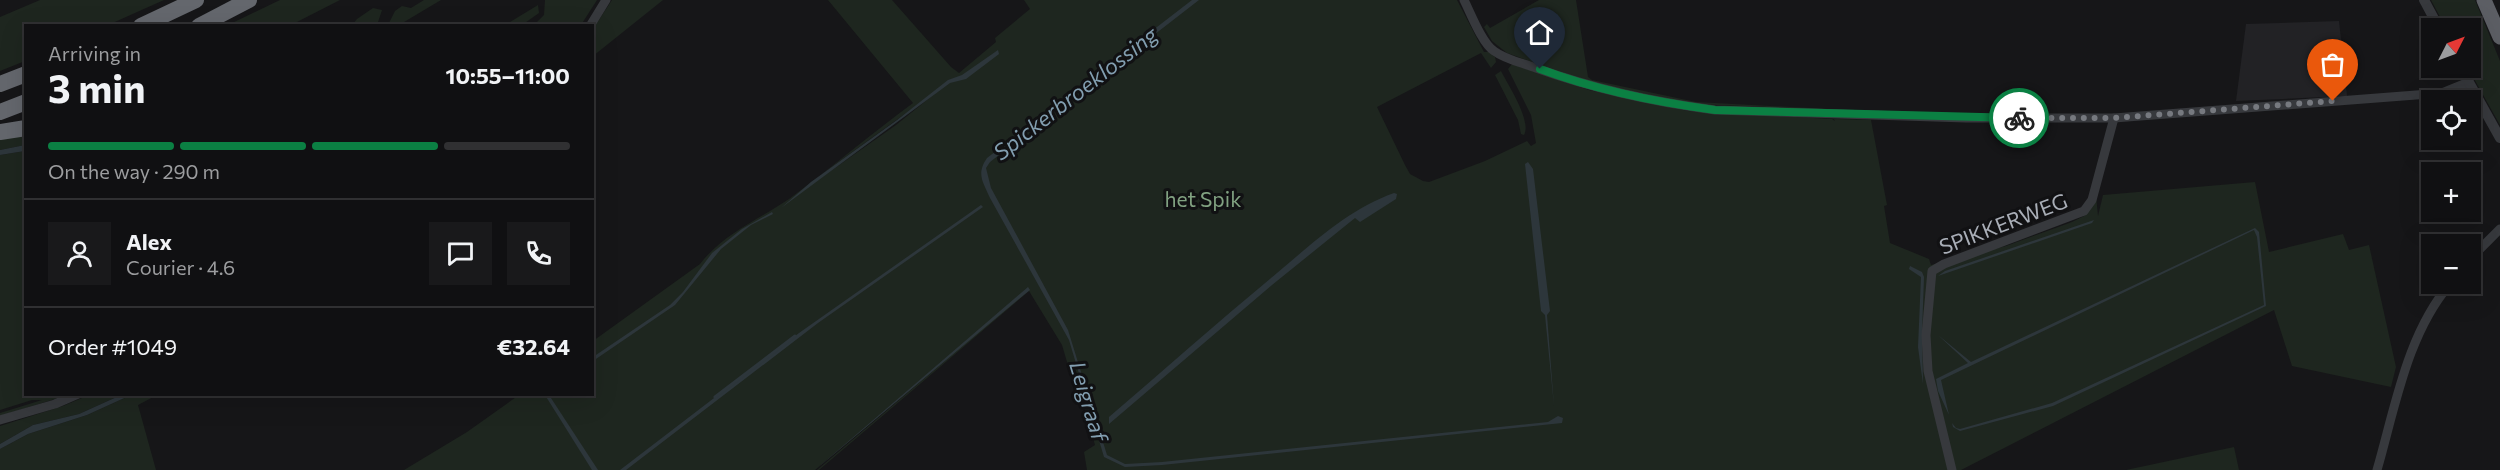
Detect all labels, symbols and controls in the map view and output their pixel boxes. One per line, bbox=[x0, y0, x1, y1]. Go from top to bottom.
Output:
pin bbox=[1514, 7, 1565, 69]
icon: home bbox=[1523, 16, 1556, 49]
north arrow bbox=[2421, 18, 2481, 78]
map controls bbox=[2421, 18, 2481, 294]
water label: Spickerbroeklossing bbox=[987, 20, 1163, 166]
pin bbox=[2307, 39, 2358, 101]
text: Arriving in bbox=[48, 41, 141, 65]
icon: bag bbox=[2316, 48, 2349, 81]
text: 10:55–11:00 bbox=[445, 62, 570, 89]
text: 3 min bbox=[48, 63, 146, 111]
courier bbox=[1989, 88, 2049, 148]
button: locate bbox=[2421, 90, 2481, 150]
icon: bike bbox=[2003, 102, 2036, 135]
text: On the way · 290 m bbox=[48, 159, 220, 183]
button: + bbox=[2421, 162, 2481, 222]
park label: het Spik bbox=[1164, 186, 1242, 211]
street label: SPIKKERWEG bbox=[1936, 187, 2070, 259]
button: person bbox=[48, 222, 111, 285]
button: chat bbox=[429, 222, 492, 285]
button: phone bbox=[507, 222, 570, 285]
text: Alex bbox=[126, 228, 172, 255]
button: − bbox=[2421, 234, 2481, 294]
text: Courier · 4.6 bbox=[126, 255, 235, 279]
text: Order #1049 bbox=[48, 333, 177, 360]
text: €32.64 bbox=[497, 333, 570, 360]
water label: Leigraaf bbox=[1064, 358, 1115, 446]

